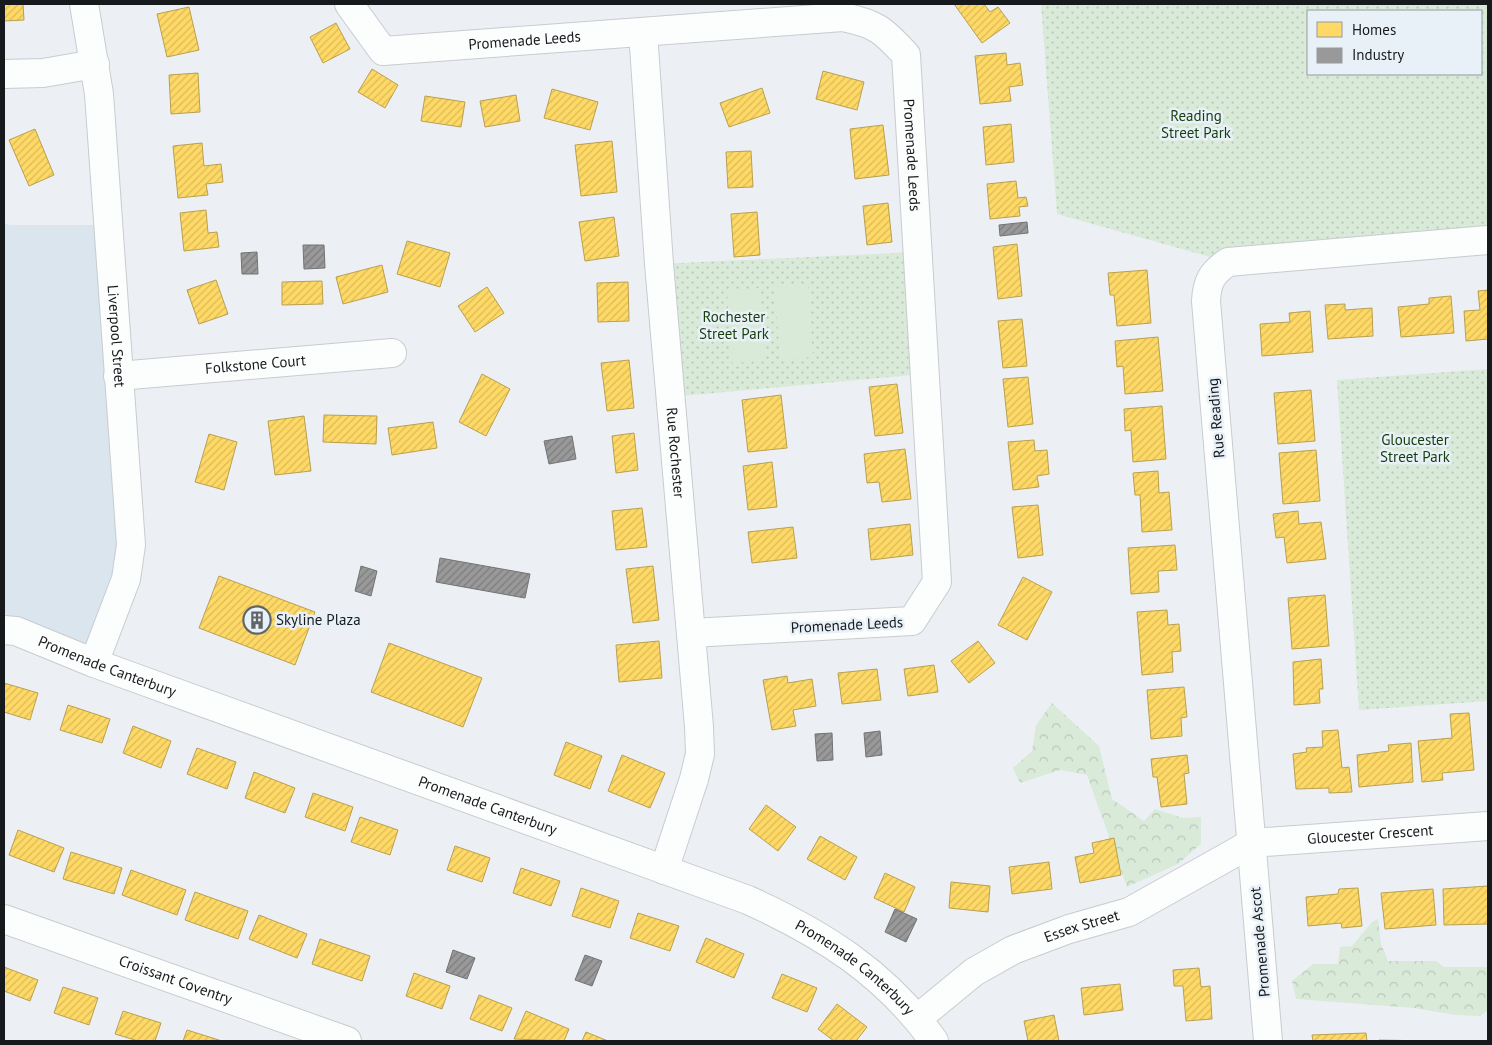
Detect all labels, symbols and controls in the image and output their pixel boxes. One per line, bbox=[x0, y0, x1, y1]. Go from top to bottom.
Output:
legend bbox=[1307, 10, 1482, 75]
text: Homes bbox=[1352, 20, 1396, 39]
street label: Promenade Leeds bbox=[468, 26, 581, 54]
text: Industry bbox=[1352, 45, 1404, 64]
street label: Promenade Leeds bbox=[900, 98, 925, 212]
park label: Reading Street Park bbox=[1161, 106, 1232, 142]
street label: Liverpool Street bbox=[104, 284, 130, 388]
park label: Rochester Street Park bbox=[699, 307, 770, 343]
street label: Folkstone Court bbox=[204, 350, 307, 378]
street label: Rue Reading bbox=[1203, 377, 1228, 459]
street label: Rue Rochester bbox=[662, 406, 689, 499]
park label: Gloucester Street Park bbox=[1380, 430, 1451, 466]
building icon: Skyline Plaza bbox=[242, 605, 272, 635]
place label: Skyline Plaza bbox=[276, 610, 361, 629]
street label: Promenade Leeds bbox=[790, 612, 904, 637]
street label: Promenade Canterbury bbox=[36, 631, 179, 701]
street label: Promenade Canterbury bbox=[416, 771, 560, 839]
street label: Gloucester Crescent bbox=[1306, 820, 1434, 848]
street label: Promenade Ascot bbox=[1245, 886, 1274, 998]
street label: Essex Street bbox=[1041, 905, 1121, 947]
street label: Promenade Canterbury bbox=[792, 915, 919, 1019]
street label: Croissant Coventry bbox=[116, 951, 235, 1008]

